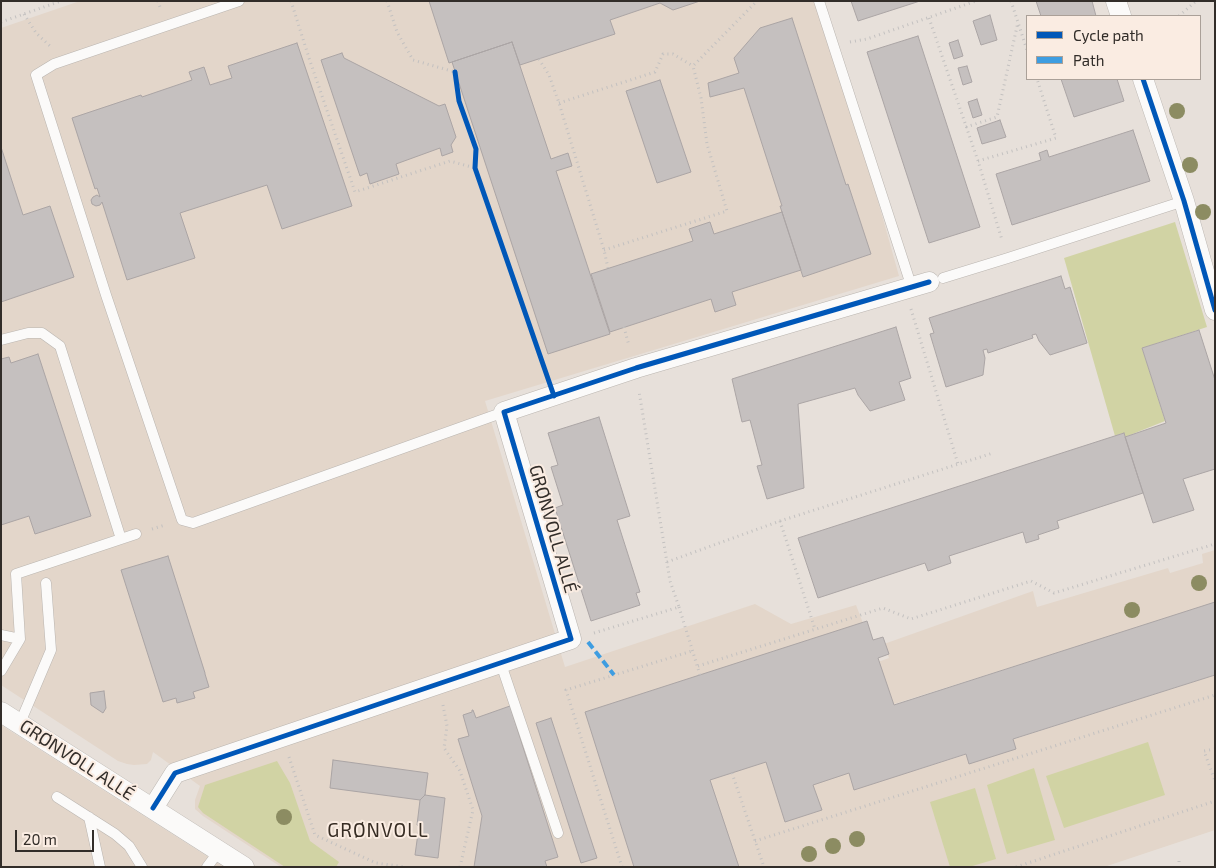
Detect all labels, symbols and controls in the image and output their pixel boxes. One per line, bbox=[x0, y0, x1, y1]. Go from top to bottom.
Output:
legend bbox=[1026, 15, 1201, 80]
text: Cycle path bbox=[1073, 26, 1144, 44]
text: Path bbox=[1073, 51, 1104, 69]
street label: GRØNVOLL ALLÉ bbox=[524, 462, 582, 596]
street label: GRØNVOLL ALLÉ bbox=[16, 715, 138, 805]
scale bar bbox=[18, 820, 96, 852]
district label: GRØNVOLL bbox=[326, 820, 430, 842]
text: 20 m bbox=[23, 830, 57, 848]

